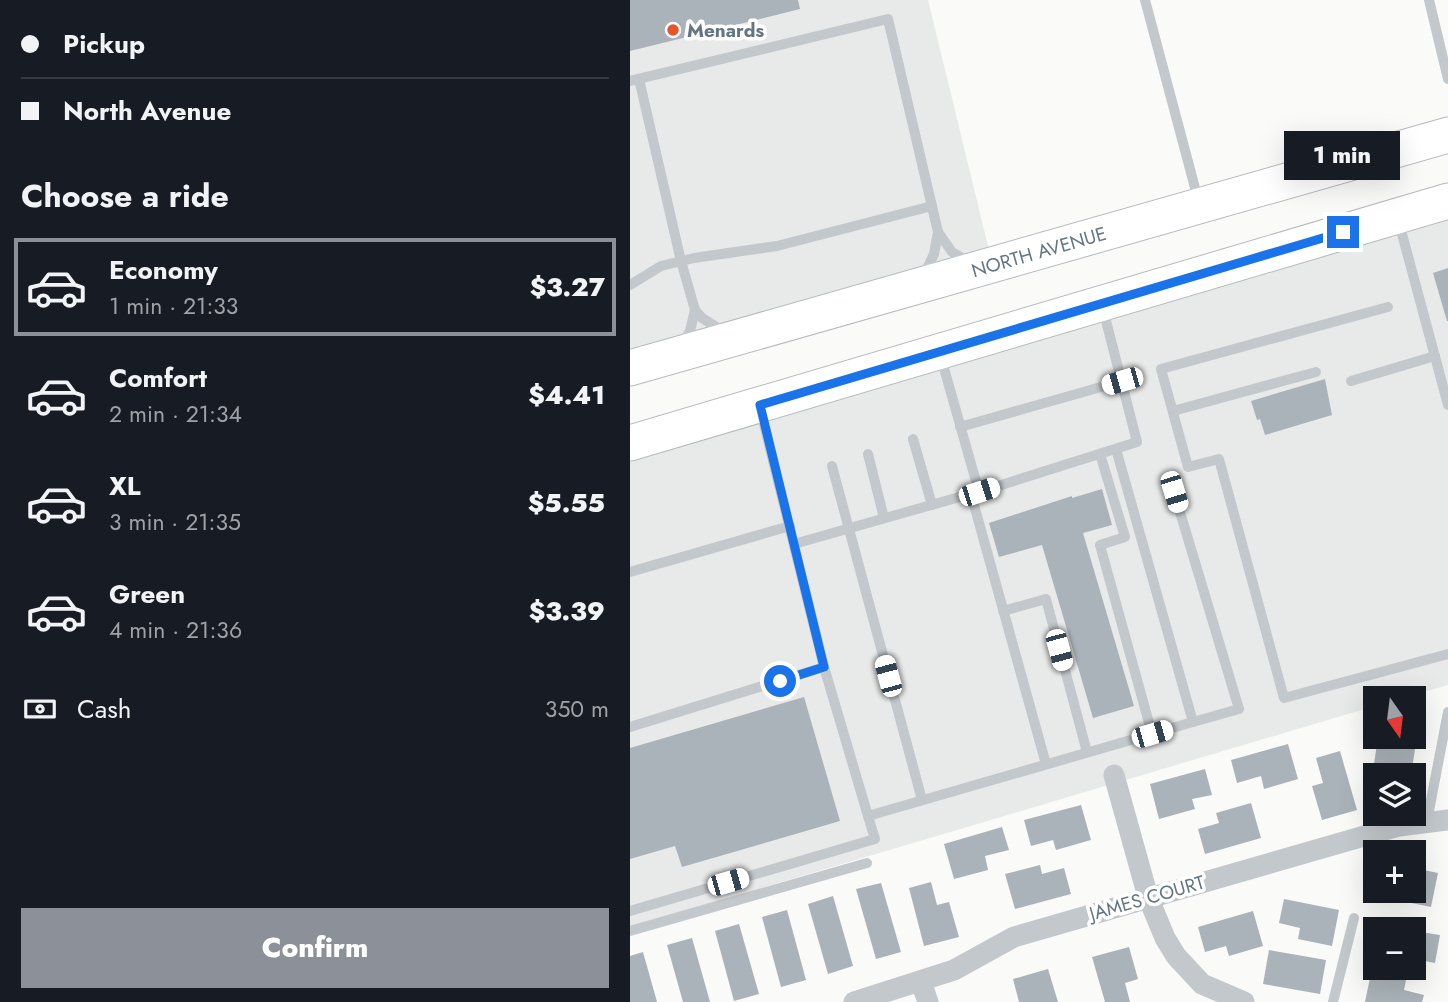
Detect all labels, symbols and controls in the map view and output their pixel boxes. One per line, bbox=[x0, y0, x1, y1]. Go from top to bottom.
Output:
place label: Menards bbox=[687, 17, 765, 44]
marker: Menards bbox=[665, 22, 681, 38]
text: Pickup bbox=[63, 25, 145, 63]
text: North Avenue bbox=[63, 92, 231, 130]
callout: 1 min bbox=[1285, 131, 1401, 180]
text: 1 min bbox=[1313, 138, 1371, 172]
text: Choose a ride bbox=[21, 173, 229, 219]
route end bbox=[1327, 216, 1359, 248]
street label: NORTH AVENUE bbox=[968, 220, 1109, 284]
text: Economy bbox=[109, 251, 218, 289]
icon: car bbox=[25, 256, 88, 319]
text: $3.27 bbox=[530, 268, 605, 306]
text: 1 min · 21:33 bbox=[109, 289, 238, 323]
text: Comfort bbox=[109, 359, 207, 397]
icon: car bbox=[25, 364, 88, 427]
car bbox=[1099, 365, 1146, 397]
text: $4.41 bbox=[528, 376, 605, 414]
text: 2 min · 21:34 bbox=[109, 397, 242, 431]
text: XL bbox=[109, 467, 141, 505]
car bbox=[1158, 469, 1191, 515]
icon: car bbox=[25, 472, 88, 535]
car bbox=[956, 476, 1003, 508]
text: $5.55 bbox=[528, 484, 605, 522]
text: 3 min · 21:35 bbox=[109, 505, 241, 539]
text: Green bbox=[109, 575, 185, 613]
icon: car bbox=[25, 580, 88, 643]
text: $3.39 bbox=[529, 592, 605, 630]
text: 4 min · 21:36 bbox=[109, 613, 242, 647]
car bbox=[1044, 627, 1075, 673]
car bbox=[873, 653, 904, 699]
route start bbox=[764, 665, 796, 697]
north arrow bbox=[1363, 686, 1426, 749]
map controls bbox=[1363, 686, 1426, 980]
icon: cash bbox=[21, 690, 59, 728]
text: Cash bbox=[77, 690, 131, 728]
text: 350 m bbox=[545, 692, 609, 726]
car bbox=[1129, 718, 1176, 750]
button: layers bbox=[1363, 763, 1426, 826]
button: + bbox=[1363, 840, 1426, 903]
car bbox=[705, 866, 752, 898]
street label: JAMES COURT bbox=[1083, 869, 1208, 928]
button: Confirm bbox=[21, 908, 609, 988]
button: − bbox=[1363, 917, 1426, 980]

